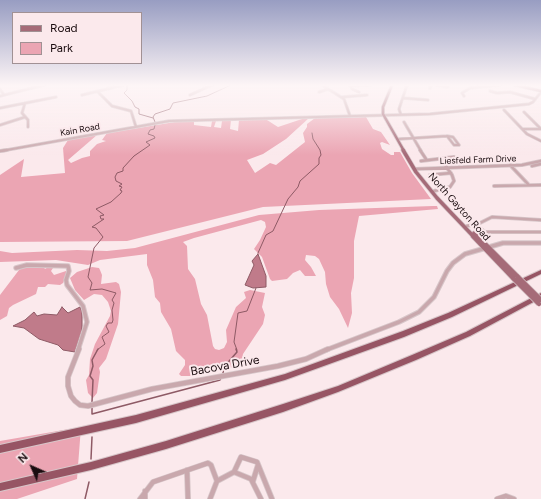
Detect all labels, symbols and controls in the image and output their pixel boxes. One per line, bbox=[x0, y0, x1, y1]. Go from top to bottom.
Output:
legend bbox=[12, 12, 142, 64]
text: Road bbox=[50, 21, 78, 35]
text: Park bbox=[50, 41, 73, 55]
street label: Kain Road bbox=[59, 121, 101, 139]
street label: Liesfeld Farm Drive bbox=[439, 153, 517, 167]
street label: North Gayton Road bbox=[425, 171, 493, 243]
street label: Bacova Drive bbox=[189, 353, 261, 379]
north arrow bbox=[12, 447, 52, 487]
text: N bbox=[16, 451, 31, 466]

